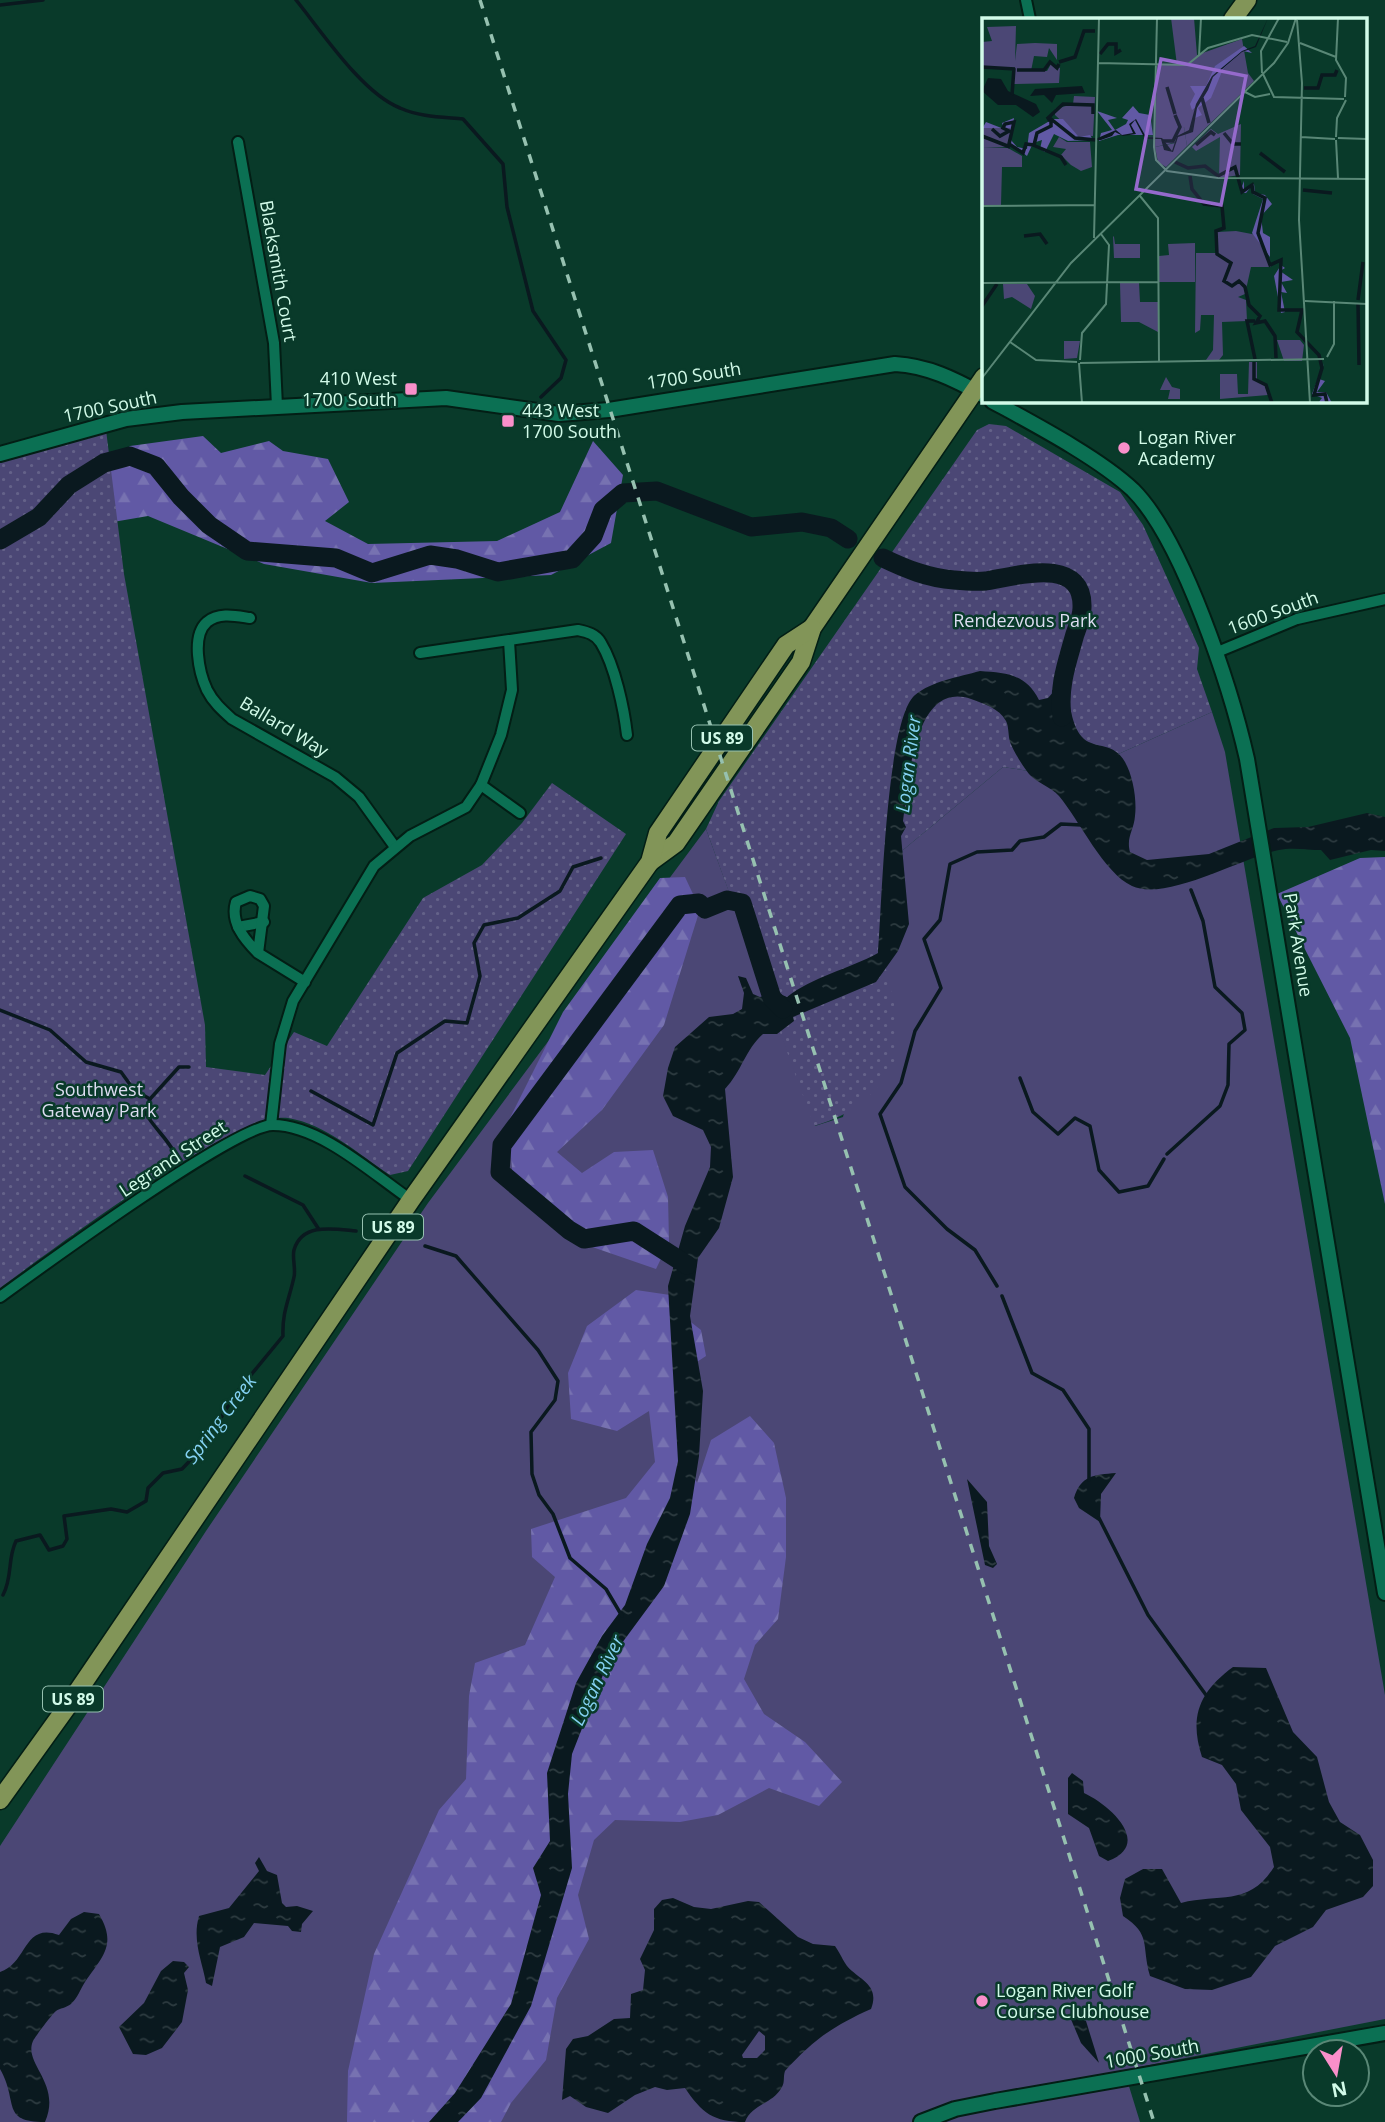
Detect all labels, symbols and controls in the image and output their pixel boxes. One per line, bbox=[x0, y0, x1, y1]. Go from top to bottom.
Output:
inset map bbox=[982, 18, 1368, 402]
street label: Blacksmith Court bbox=[255, 198, 303, 343]
street label: 1700 South bbox=[645, 356, 743, 394]
place label: 410 West 1700 South bbox=[302, 366, 397, 411]
marker: 410 West 1700 South bbox=[403, 381, 419, 397]
street label: 1700 South bbox=[61, 384, 159, 428]
place label: 443 West 1700 South bbox=[522, 398, 617, 443]
marker: 443 West 1700 South bbox=[500, 413, 516, 429]
place label: Logan River Academy bbox=[1138, 425, 1236, 470]
marker: Logan River Academy bbox=[1116, 440, 1132, 456]
street label: 1600 South bbox=[1224, 585, 1321, 640]
park label: Rendezvous Park bbox=[953, 608, 1097, 632]
street label: Ballard Way bbox=[236, 690, 334, 763]
water label: Logan River bbox=[889, 712, 927, 814]
road number: US 89 bbox=[692, 726, 752, 750]
street label: Park Avenue bbox=[1279, 891, 1319, 999]
park label: Southwest Gateway Park bbox=[42, 1077, 157, 1122]
street label: Legrand Street bbox=[114, 1114, 231, 1202]
road number: US 89 bbox=[363, 1214, 423, 1240]
water label: Spring Creek bbox=[178, 1368, 263, 1469]
water label: Logan River bbox=[564, 1629, 631, 1730]
road number: US 89 bbox=[43, 1686, 103, 1712]
place label: Logan River Golf Course Clubhouse bbox=[996, 1978, 1149, 2023]
marker: Logan River Golf Course Clubhouse bbox=[974, 1993, 990, 2009]
street label: 1000 South bbox=[1103, 2033, 1201, 2073]
north arrow bbox=[1301, 2038, 1371, 2108]
text: N bbox=[1329, 2075, 1349, 2104]

